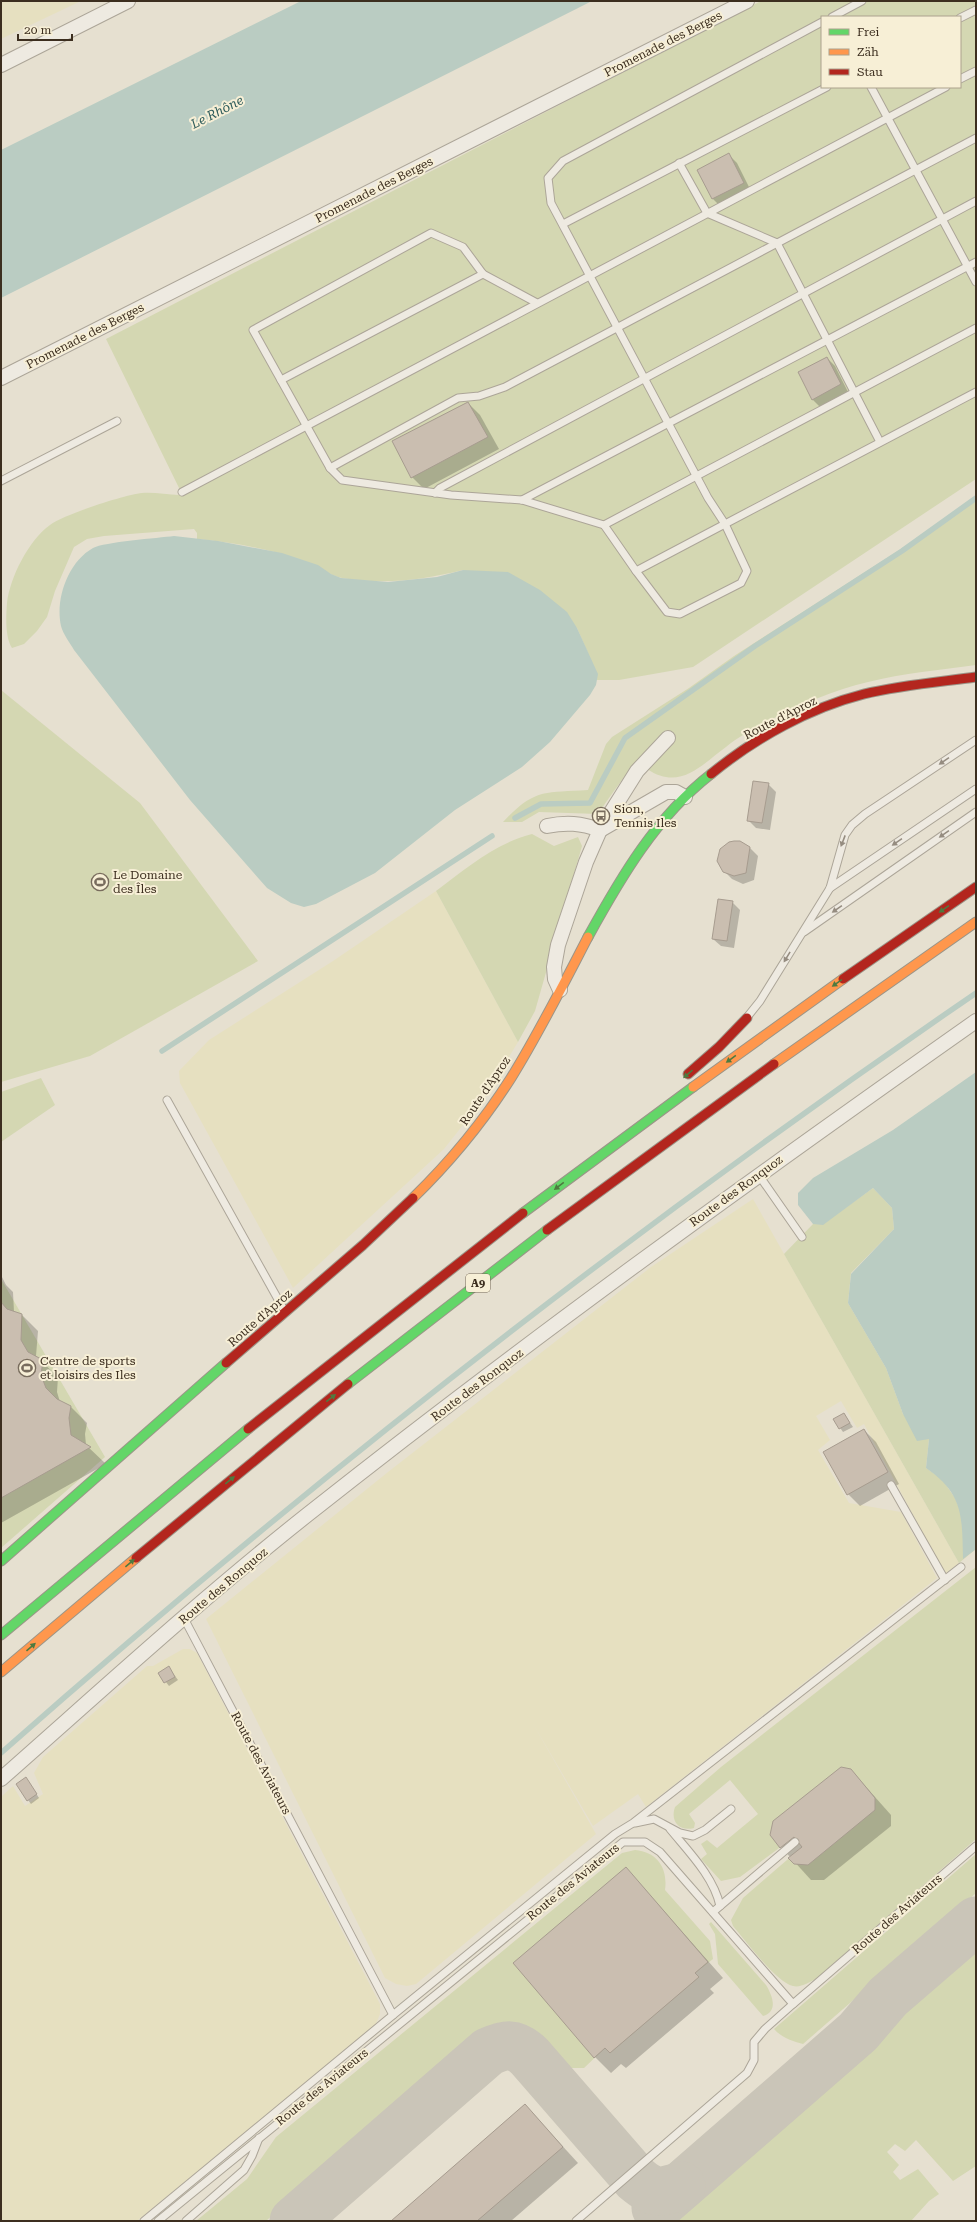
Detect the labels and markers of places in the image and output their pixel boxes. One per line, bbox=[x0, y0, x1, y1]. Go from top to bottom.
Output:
place label: Sion, Tennis Iles bbox=[614, 802, 677, 830]
bus stop icon: Sion, Tennis Iles bbox=[591, 806, 611, 826]
place label: Le Domaine des Îles bbox=[113, 868, 183, 896]
sports icon: Le Domaine des Îles bbox=[90, 872, 110, 892]
place label: Centre de sports et loisirs des Iles bbox=[40, 1354, 136, 1382]
sports icon: Centre de sports et loisirs des Iles bbox=[17, 1358, 37, 1378]

